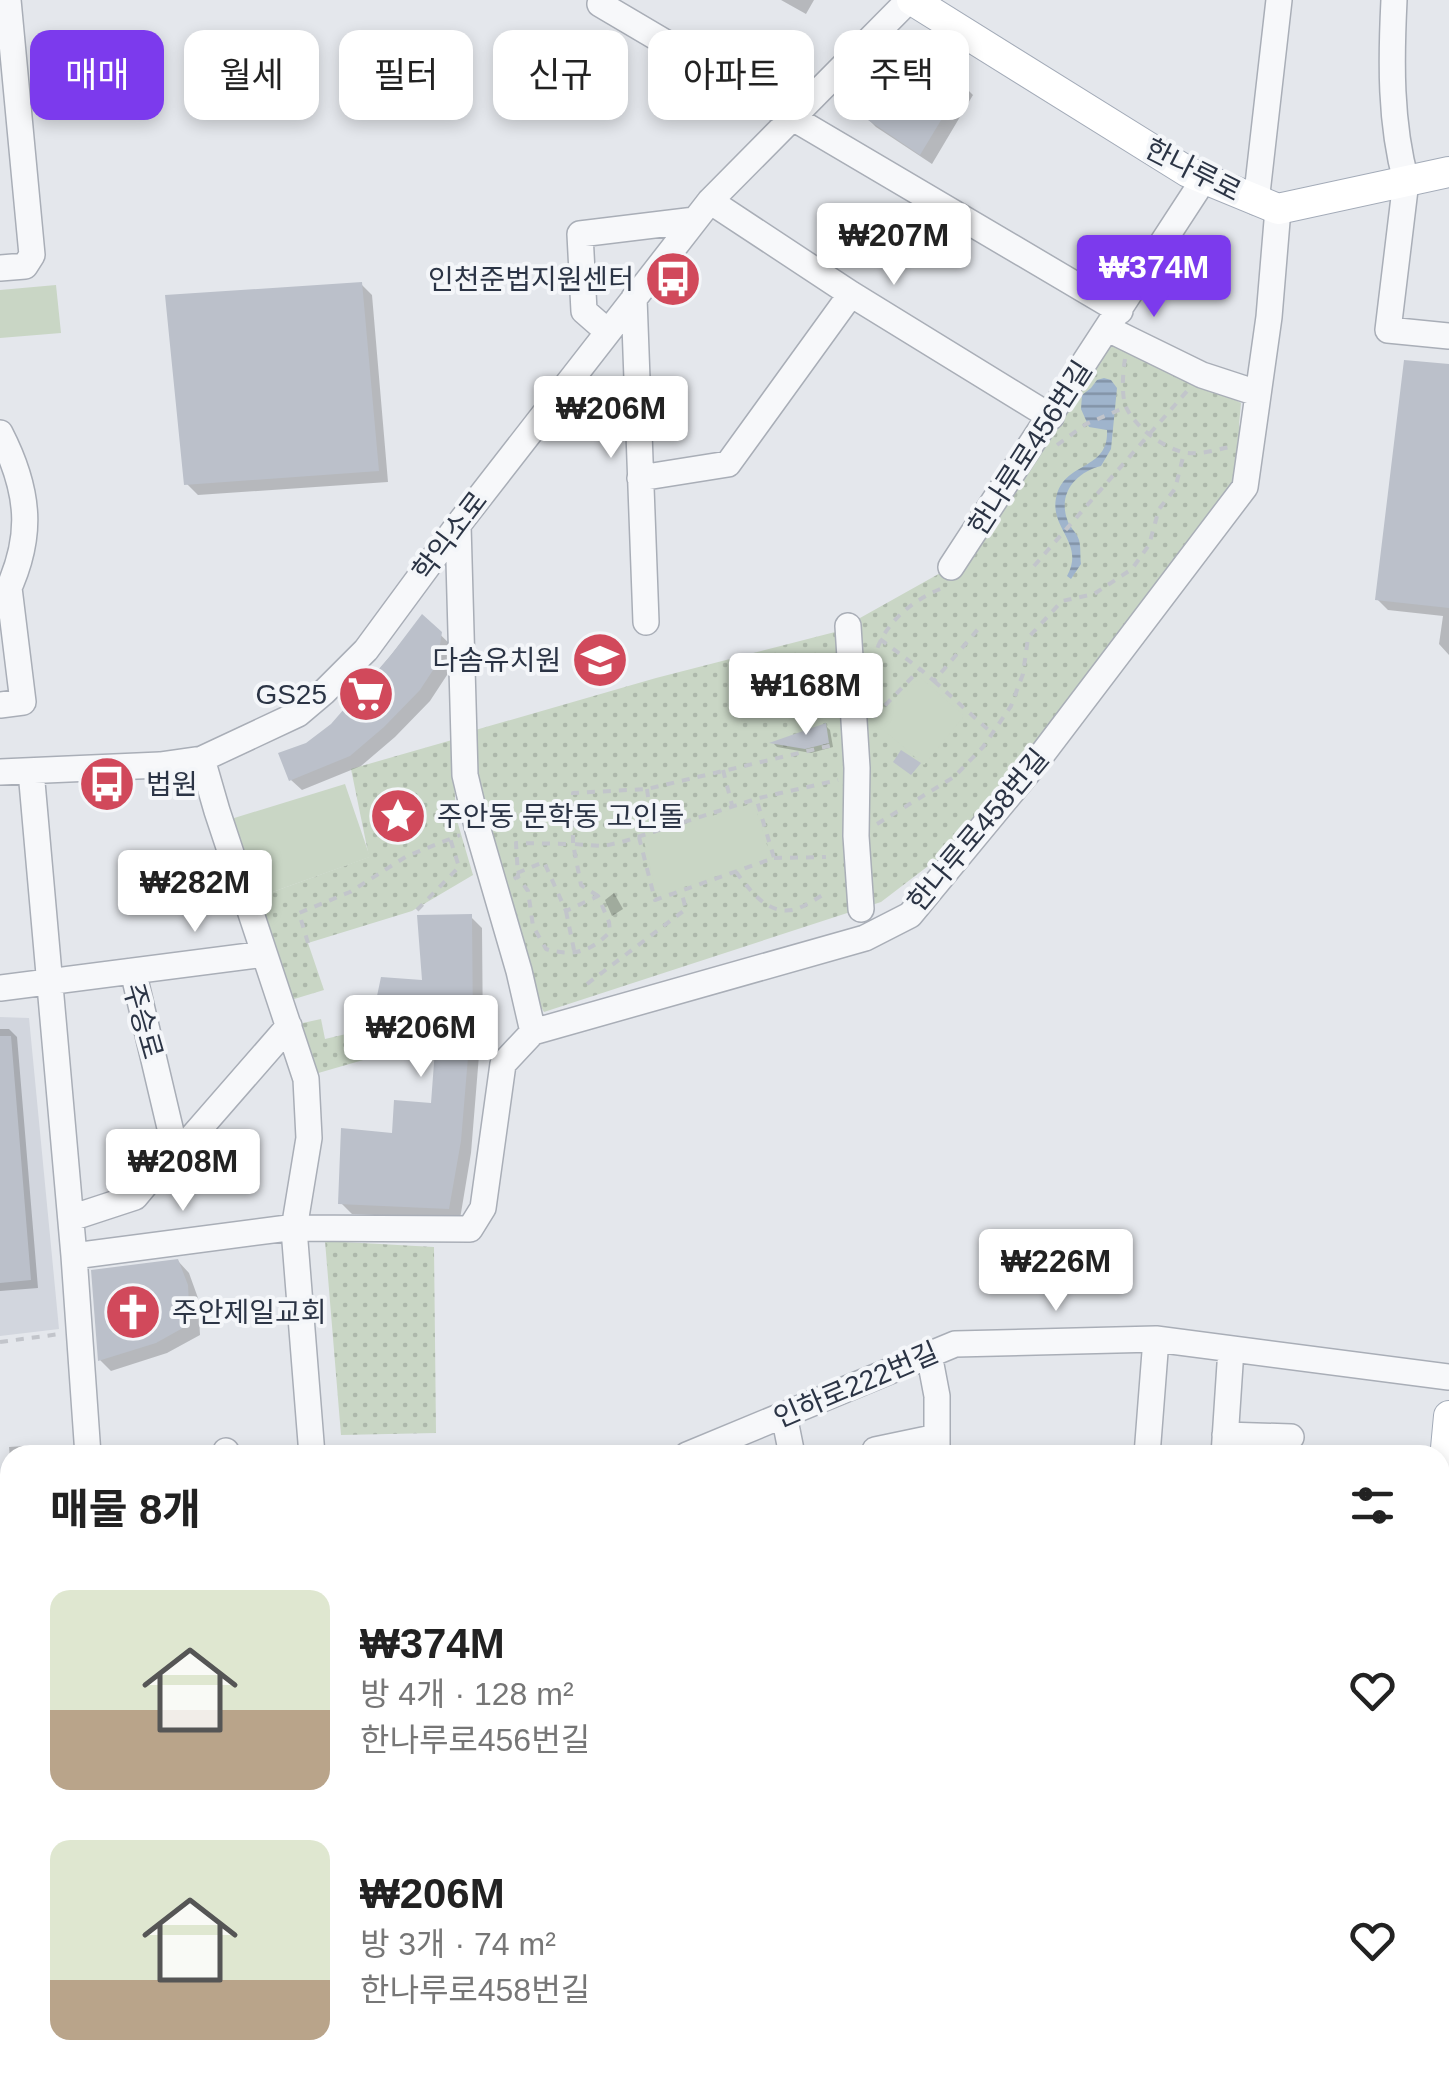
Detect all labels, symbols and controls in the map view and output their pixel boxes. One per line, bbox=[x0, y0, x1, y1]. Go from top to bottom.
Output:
chip: 매매 bbox=[30, 30, 164, 120]
chip: 월세 bbox=[184, 30, 319, 120]
chip: 필터 bbox=[339, 30, 473, 120]
chip: 신규 bbox=[493, 30, 628, 120]
chip: 아파트 bbox=[648, 30, 814, 120]
chip: 주택 bbox=[834, 30, 969, 120]
street label: 한나루로 bbox=[1140, 133, 1246, 207]
pin: ₩207M bbox=[824, 203, 964, 288]
text: ₩207M bbox=[839, 217, 949, 253]
pin: ₩374M bbox=[1084, 235, 1224, 320]
bus stop icon: 인천준법지원센터 bbox=[643, 249, 703, 309]
text: ₩374M bbox=[1099, 249, 1209, 285]
place label: 인천준법지원센터 bbox=[428, 264, 634, 295]
street label: 한나루로456번길 bbox=[962, 355, 1098, 541]
pin: ₩206M bbox=[541, 376, 681, 461]
text: ₩206M bbox=[556, 390, 666, 426]
street label: 학익소로 bbox=[407, 486, 493, 586]
school or university icon: 다솜유치원 bbox=[570, 630, 630, 690]
place label: 다솜유치원 bbox=[432, 645, 561, 676]
pin: ₩168M bbox=[736, 653, 876, 738]
supermarket icon: GS25 bbox=[336, 664, 396, 724]
text: ₩168M bbox=[751, 667, 861, 703]
place label: GS25 bbox=[255, 679, 327, 710]
street label: 한나루로458번길 bbox=[901, 743, 1055, 917]
bus stop icon: 법원 bbox=[77, 754, 137, 814]
place label: 법원 bbox=[146, 769, 198, 800]
place icon: 주안동 문학동 고인돌 bbox=[368, 786, 428, 846]
place label: 주안동 문학동 고인돌 bbox=[437, 801, 684, 832]
pin: ₩282M bbox=[125, 850, 265, 935]
text: ₩282M bbox=[140, 864, 250, 900]
street label: 주승로 bbox=[117, 980, 169, 1062]
pin: ₩206M bbox=[351, 995, 491, 1080]
text: ₩206M bbox=[366, 1009, 476, 1045]
pin: ₩208M bbox=[113, 1129, 253, 1214]
text: ₩208M bbox=[128, 1143, 238, 1179]
pin: ₩226M bbox=[986, 1229, 1126, 1314]
text: ₩226M bbox=[1001, 1243, 1111, 1279]
church icon: 주안제일교회 bbox=[103, 1282, 163, 1342]
place label: 주안제일교회 bbox=[172, 1297, 327, 1328]
street label: 인하로222번길 bbox=[769, 1336, 943, 1434]
icon: filters bbox=[1345, 1478, 1400, 1533]
text: 매물 8개 bbox=[50, 1486, 201, 1533]
text: ₩374M bbox=[360, 1620, 505, 1667]
icon: home bbox=[130, 1630, 250, 1750]
icon: heart bbox=[1345, 1663, 1400, 1718]
text: 방 4개 · 128 m² bbox=[360, 1676, 574, 1712]
text: 한나루로456번길 bbox=[360, 1722, 590, 1758]
text: ₩206M bbox=[360, 1870, 505, 1917]
icon: home bbox=[130, 1880, 250, 2000]
icon: heart bbox=[1345, 1913, 1400, 1968]
text: 방 3개 · 74 m² bbox=[360, 1926, 556, 1962]
text: 한나루로458번길 bbox=[360, 1972, 590, 2008]

